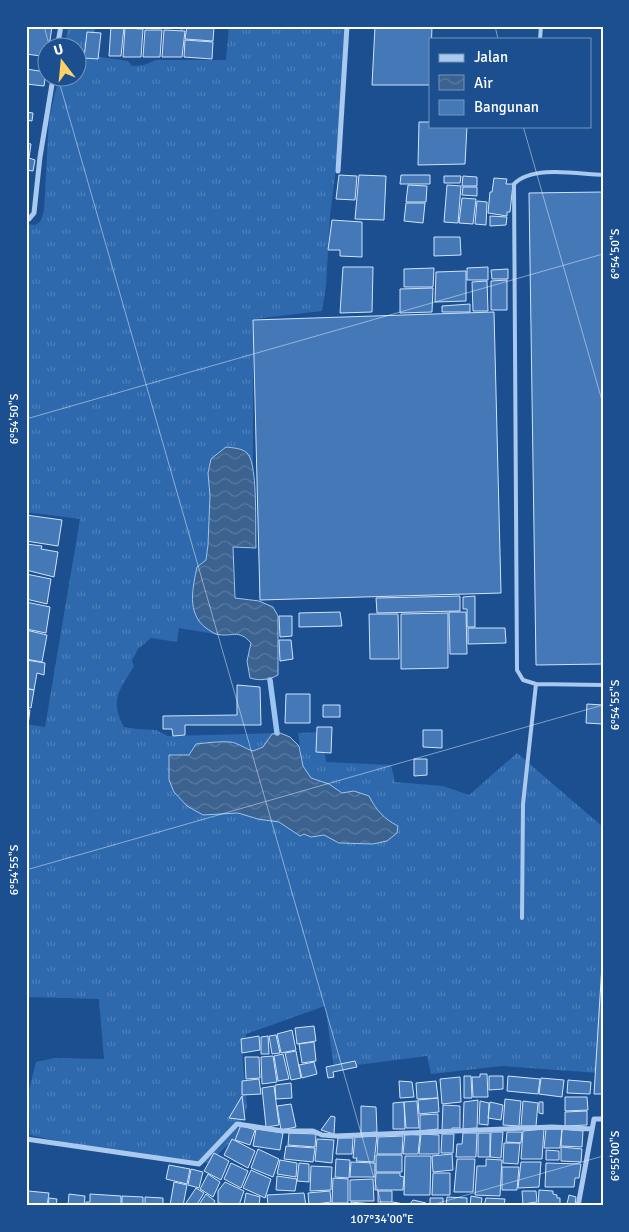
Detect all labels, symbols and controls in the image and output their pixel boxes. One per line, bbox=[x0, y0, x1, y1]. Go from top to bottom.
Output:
north arrow bbox=[38, 38, 88, 88]
legend bbox=[429, 38, 592, 128]
text: U bbox=[52, 41, 65, 59]
text: Jalan bbox=[474, 48, 508, 66]
text: Air bbox=[474, 74, 493, 92]
text: Bangunan bbox=[474, 98, 539, 116]
text: 6°54'50"S bbox=[608, 228, 623, 279]
text: 6°54'50"S bbox=[7, 393, 22, 444]
text: 6°54'55"S bbox=[608, 679, 623, 730]
text: 6°54'55"S bbox=[7, 844, 22, 895]
text: 6°55'00"S bbox=[608, 1130, 623, 1181]
text: 107°34'00"E bbox=[350, 1212, 414, 1227]

